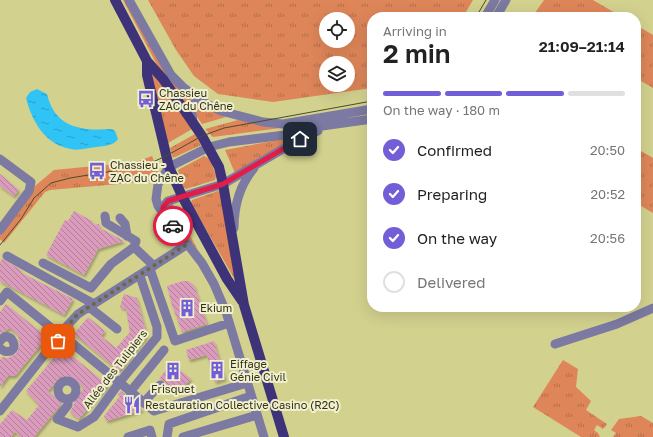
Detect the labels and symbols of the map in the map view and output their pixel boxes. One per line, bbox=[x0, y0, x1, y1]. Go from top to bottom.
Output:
place label: Chassieu ZAC du Chêne bbox=[159, 86, 233, 112]
bus stop icon: Chassieu ZAC du Chêne bbox=[136, 89, 156, 109]
pin bbox=[283, 122, 317, 156]
place label: Chassieu - ZAC du Chêne bbox=[110, 158, 184, 184]
bus stop icon: Chassieu - ZAC du Chêne bbox=[87, 161, 107, 181]
courier bbox=[153, 206, 193, 246]
building icon: Ekium bbox=[177, 298, 197, 318]
place label: Ekium bbox=[200, 301, 232, 314]
pin bbox=[41, 324, 75, 358]
street label: Allée des Tulipiers bbox=[80, 327, 150, 411]
place label: Eiffage Génie Civil bbox=[230, 357, 287, 383]
building icon: Eiffage Génie Civil bbox=[207, 360, 227, 380]
building icon: Frisquet bbox=[163, 361, 183, 381]
place label: Frisquet bbox=[151, 382, 195, 395]
restaurant icon: Restauration Collective Casino (R2C) bbox=[122, 395, 142, 415]
place label: Restauration Collective Casino (R2C) bbox=[145, 398, 340, 411]

